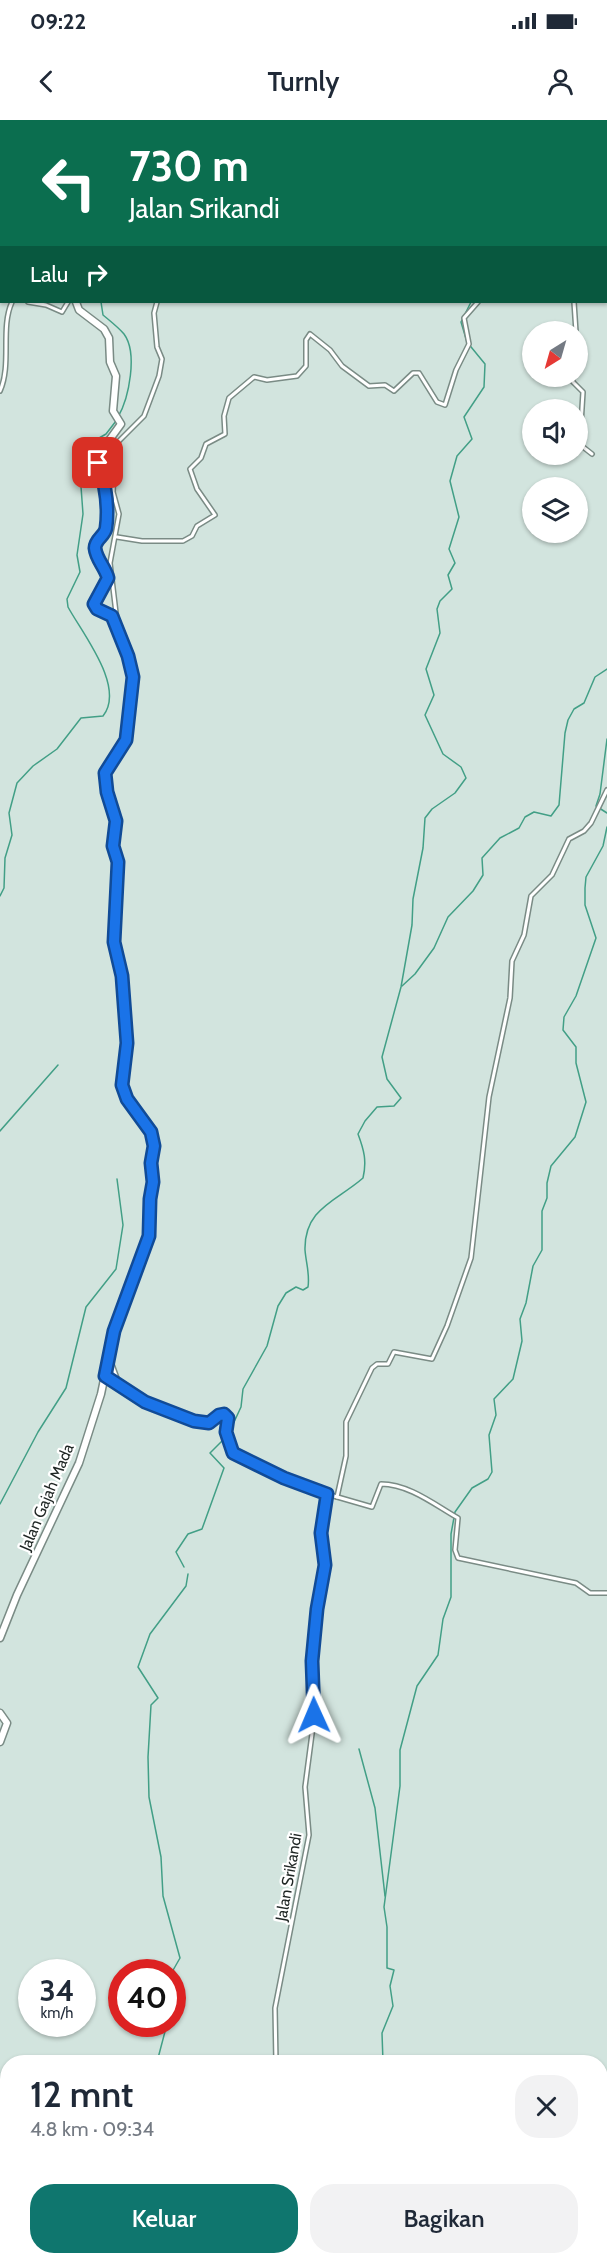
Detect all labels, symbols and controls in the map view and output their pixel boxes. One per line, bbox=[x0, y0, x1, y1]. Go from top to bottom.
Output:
text: 09:22 bbox=[30, 8, 86, 35]
icon: back bbox=[30, 65, 63, 98]
text: Turnly bbox=[268, 65, 339, 98]
icon: person bbox=[544, 65, 577, 98]
text: 730 m bbox=[129, 140, 249, 192]
icon: left bbox=[30, 144, 108, 222]
text: Jalan Srikandi bbox=[129, 192, 280, 225]
icon: right bbox=[80, 258, 113, 291]
text: Lalu bbox=[30, 261, 68, 288]
north arrow bbox=[522, 321, 588, 387]
map controls bbox=[522, 321, 588, 543]
button: sound bbox=[522, 399, 588, 465]
pin bbox=[72, 437, 123, 488]
icon: arrive bbox=[81, 446, 114, 479]
button: layers bbox=[522, 477, 588, 543]
street label: Jalan Gajah Mada bbox=[15, 1440, 78, 1555]
position arrow bbox=[282, 1683, 346, 1747]
street label: Jalan Srikandi bbox=[271, 1831, 306, 1924]
speed limit sign: 40 bbox=[108, 1959, 186, 2037]
text: 34 bbox=[40, 1972, 74, 2009]
text: km/h bbox=[41, 2004, 73, 2022]
text: 12 mnt bbox=[30, 2072, 133, 2116]
button: close bbox=[515, 2075, 578, 2138]
text: 4.8 km · 09:34 bbox=[30, 2117, 154, 2141]
button: Keluar bbox=[30, 2184, 298, 2253]
button: Bagikan bbox=[310, 2184, 578, 2253]

